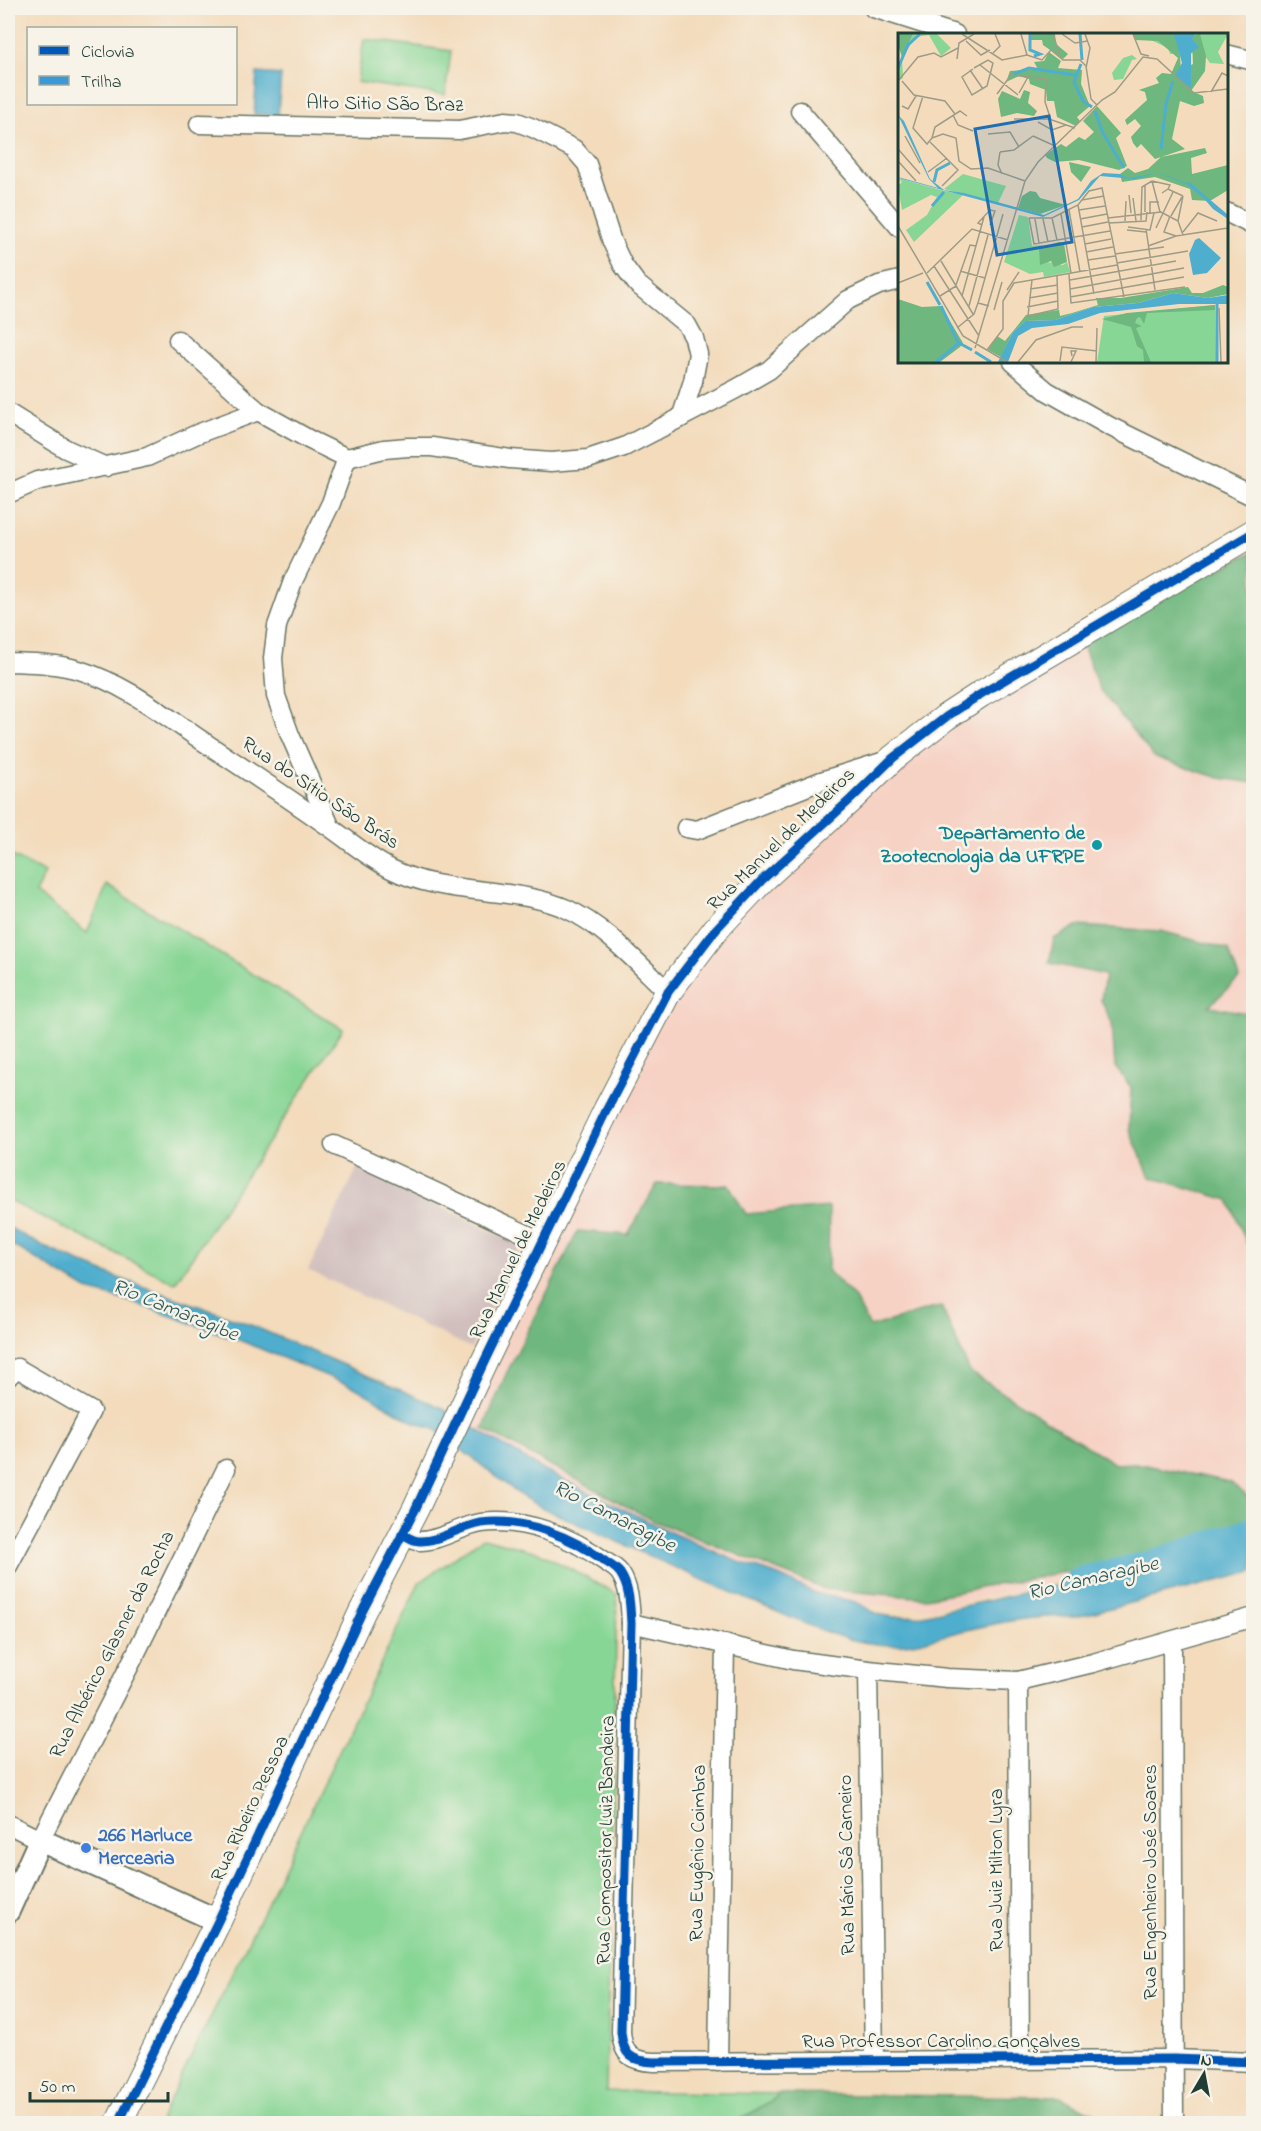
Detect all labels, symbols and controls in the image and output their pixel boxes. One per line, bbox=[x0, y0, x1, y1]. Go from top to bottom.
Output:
legend bbox=[27, 27, 237, 105]
inset map bbox=[898, 33, 1228, 363]
text: Ciclovia bbox=[81, 40, 134, 66]
text: Trilha bbox=[81, 70, 121, 96]
street label: Alto Sitio São Braz bbox=[306, 89, 464, 121]
street label: Rua do Sítio São Brás bbox=[235, 730, 405, 858]
street label: Rua Manuel de Medeiros bbox=[701, 761, 863, 919]
place label: Departamento de Zootecnologia da UFRPE bbox=[880, 820, 1086, 873]
marker: Departamento de Zootecnologia da UFRPE bbox=[1090, 838, 1104, 852]
street label: Rua Manuel de Medeiros bbox=[463, 1155, 575, 1345]
water label: Rio Camaragibe bbox=[107, 1272, 244, 1351]
water label: Rio Camaragibe bbox=[547, 1473, 682, 1562]
street label: Rua Albérico Glasner da Rocha bbox=[43, 1526, 183, 1764]
water label: Rio Camaragibe bbox=[1025, 1549, 1163, 1610]
street label: Rua Compositor Luiz Bandeira bbox=[590, 1715, 624, 1965]
street label: Rua Ribeiro Pessoa bbox=[204, 1731, 298, 1887]
street label: Rua Eugênio Coimbra bbox=[683, 1764, 716, 1942]
street label: Rua Engenheiro José Soares bbox=[1137, 1764, 1167, 2000]
street label: Rua Mário Sá Carneiro bbox=[832, 1774, 864, 1956]
street label: Rua Juiz Milton Lyra bbox=[983, 1789, 1012, 1951]
place label: 266 Marluce Mercearia bbox=[97, 1822, 193, 1874]
marker: 266 Marluce Mercearia bbox=[79, 1841, 93, 1855]
street label: Rua Professor Carolino Gonçalves bbox=[802, 2028, 1080, 2057]
north arrow bbox=[1174, 2044, 1234, 2104]
text: N bbox=[1199, 2048, 1214, 2074]
scale bar bbox=[30, 2065, 168, 2103]
text: 50 m bbox=[39, 2075, 76, 2101]

